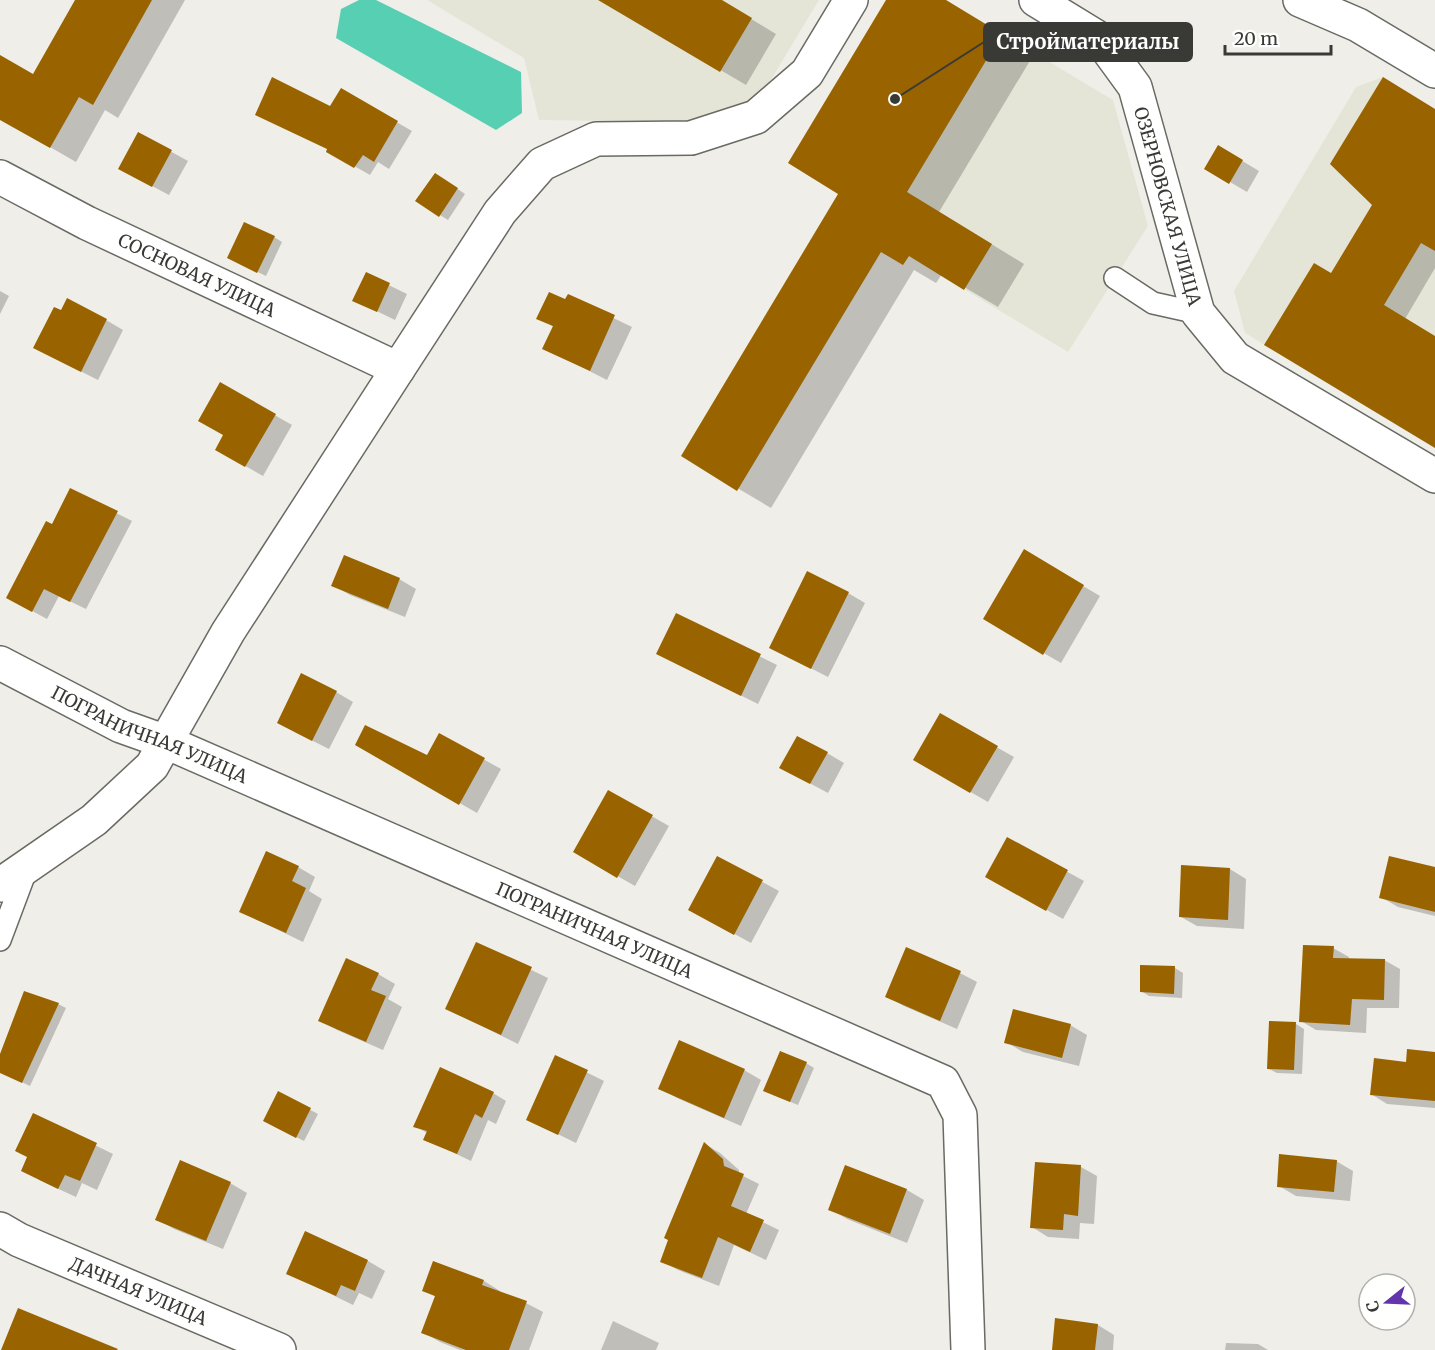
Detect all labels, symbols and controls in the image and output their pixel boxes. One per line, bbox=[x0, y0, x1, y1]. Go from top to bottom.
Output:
scale bar bbox=[1225, 18, 1332, 56]
callout: Стройматериалы bbox=[984, 23, 1192, 61]
text: 20 m bbox=[1234, 27, 1278, 50]
text: Стройматериалы bbox=[996, 29, 1180, 54]
street label: ОЗЕРНОВСКАЯ УЛИЦА bbox=[1130, 104, 1207, 309]
street label: СОСНОВАЯ УЛИЦА bbox=[115, 228, 280, 322]
street label: ПОГРАНИЧНАЯ УЛИЦА bbox=[48, 680, 251, 788]
street label: ПОГРАНИЧНАЯ УЛИЦА bbox=[493, 876, 697, 983]
street label: ДАЧНАЯ УЛИЦА bbox=[67, 1251, 211, 1330]
north arrow bbox=[1357, 1272, 1417, 1332]
text: С bbox=[1362, 1299, 1384, 1315]

